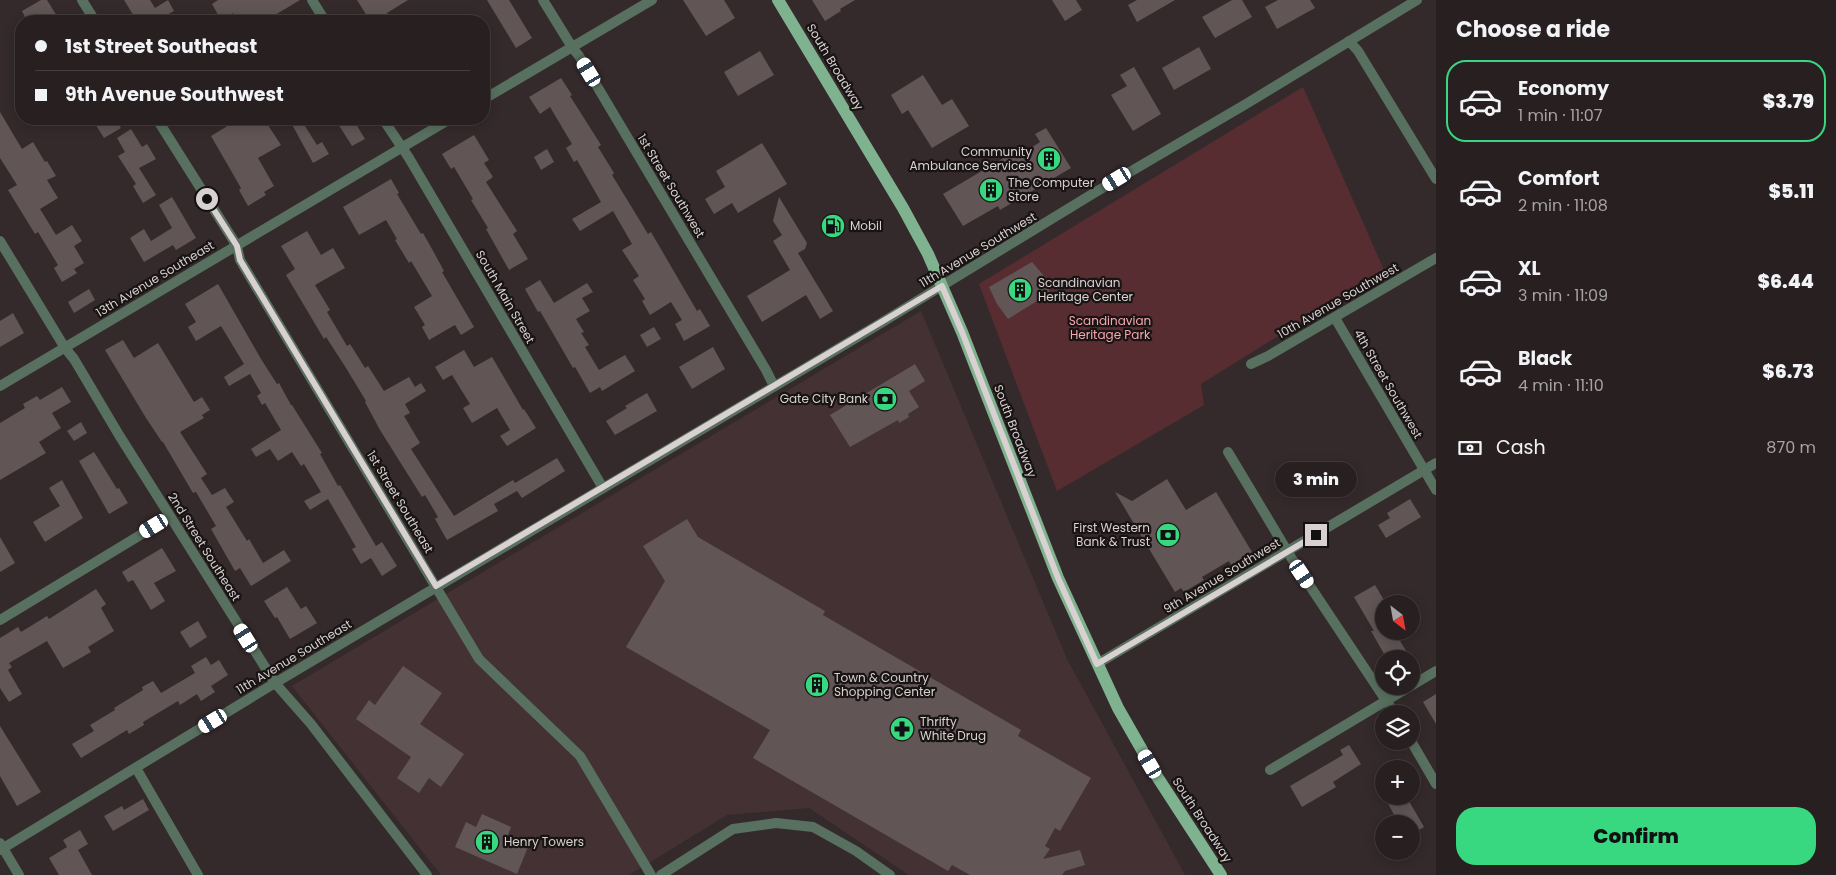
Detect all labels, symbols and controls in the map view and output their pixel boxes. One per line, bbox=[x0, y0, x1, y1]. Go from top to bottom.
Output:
text: Choose a ride bbox=[1456, 14, 1610, 45]
street label: South Broadway bbox=[803, 20, 868, 113]
text: 1st Street Southeast bbox=[65, 33, 257, 60]
car bbox=[574, 55, 603, 89]
text: Economy bbox=[1518, 75, 1609, 102]
icon: car bbox=[1458, 79, 1503, 124]
text: 9th Avenue Southwest bbox=[65, 81, 284, 108]
text: $3.79 bbox=[1763, 88, 1814, 115]
text: 1 min · 11:07 bbox=[1518, 104, 1602, 127]
street label: 1st Street Southwest bbox=[634, 131, 709, 241]
place label: Community Ambulance Services bbox=[909, 143, 1032, 174]
building icon: Community Ambulance Services bbox=[1036, 146, 1062, 172]
car bbox=[1100, 165, 1133, 193]
text: Comfort bbox=[1518, 165, 1600, 192]
icon: car bbox=[1458, 169, 1503, 214]
place label: The Computer Store bbox=[1008, 174, 1095, 205]
building icon: The Computer Store bbox=[978, 177, 1004, 203]
text: $5.11 bbox=[1769, 178, 1814, 205]
route start bbox=[196, 188, 218, 210]
text: 2 min · 11:08 bbox=[1518, 194, 1608, 217]
street label: 11th Avenue Southwest bbox=[916, 208, 1039, 291]
fuel station icon: Mobil bbox=[820, 213, 846, 239]
place label: Mobil bbox=[850, 217, 882, 234]
street label: 13th Avenue Southeast bbox=[92, 237, 217, 321]
street label: South Main Street bbox=[472, 247, 539, 347]
text: XL bbox=[1518, 255, 1541, 282]
street label: 10th Avenue Southwest bbox=[1274, 259, 1401, 342]
icon: car bbox=[1458, 259, 1503, 304]
text: $6.44 bbox=[1757, 268, 1814, 295]
place label: Scandinavian Heritage Center bbox=[1038, 274, 1134, 305]
building icon: Scandinavian Heritage Center bbox=[1007, 277, 1033, 303]
text: 3 min · 11:09 bbox=[1518, 284, 1608, 307]
park label: Scandinavian Heritage Park bbox=[1069, 312, 1151, 343]
street label: 4th Street Southwest bbox=[1350, 326, 1427, 441]
text: Black bbox=[1518, 345, 1572, 372]
icon: car bbox=[1458, 349, 1503, 394]
text: $6.73 bbox=[1762, 358, 1814, 385]
text: 4 min · 11:10 bbox=[1518, 374, 1604, 397]
street label: South Broadway bbox=[990, 382, 1041, 480]
bank icon: Gate City Bank bbox=[872, 386, 898, 412]
place label: Gate City Bank bbox=[780, 390, 869, 407]
icon: cash bbox=[1456, 434, 1484, 462]
text: Cash bbox=[1496, 434, 1546, 461]
text: 870 m bbox=[1766, 436, 1816, 459]
street label: 1st Street Southeast bbox=[363, 447, 438, 556]
callout: 3 min bbox=[1275, 462, 1357, 498]
text: 3 min bbox=[1293, 468, 1339, 491]
street label: 2nd Street Southeast bbox=[164, 489, 245, 604]
car bbox=[137, 512, 170, 540]
place label: First Western Bank & Trust bbox=[1073, 519, 1150, 550]
bank icon: First Western Bank & Trust bbox=[1155, 522, 1181, 548]
route end bbox=[1305, 524, 1327, 546]
street label: 9th Avenue Southwest bbox=[1160, 534, 1283, 617]
car bbox=[1287, 557, 1316, 591]
north arrow bbox=[1375, 595, 1420, 640]
map controls bbox=[1375, 595, 1420, 860]
street label: 11th Avenue Southeast bbox=[233, 615, 355, 698]
car bbox=[231, 621, 260, 655]
button: locate bbox=[1375, 650, 1420, 695]
place label: Town & Country Shopping Center bbox=[834, 669, 936, 700]
building icon: Town & Country Shopping Center bbox=[804, 672, 830, 698]
button: layers bbox=[1375, 705, 1420, 750]
car bbox=[196, 707, 229, 735]
place label: Thrifty White Drug bbox=[920, 713, 986, 744]
pharmacy icon: Thrifty White Drug bbox=[889, 716, 915, 742]
car bbox=[1136, 747, 1163, 781]
button: + bbox=[1375, 760, 1420, 805]
street label: South Broadway bbox=[1169, 774, 1236, 866]
button: Confirm bbox=[1456, 807, 1816, 865]
button: − bbox=[1375, 815, 1420, 860]
building icon: Henry Towers bbox=[474, 829, 500, 855]
place label: Henry Towers bbox=[504, 833, 584, 850]

